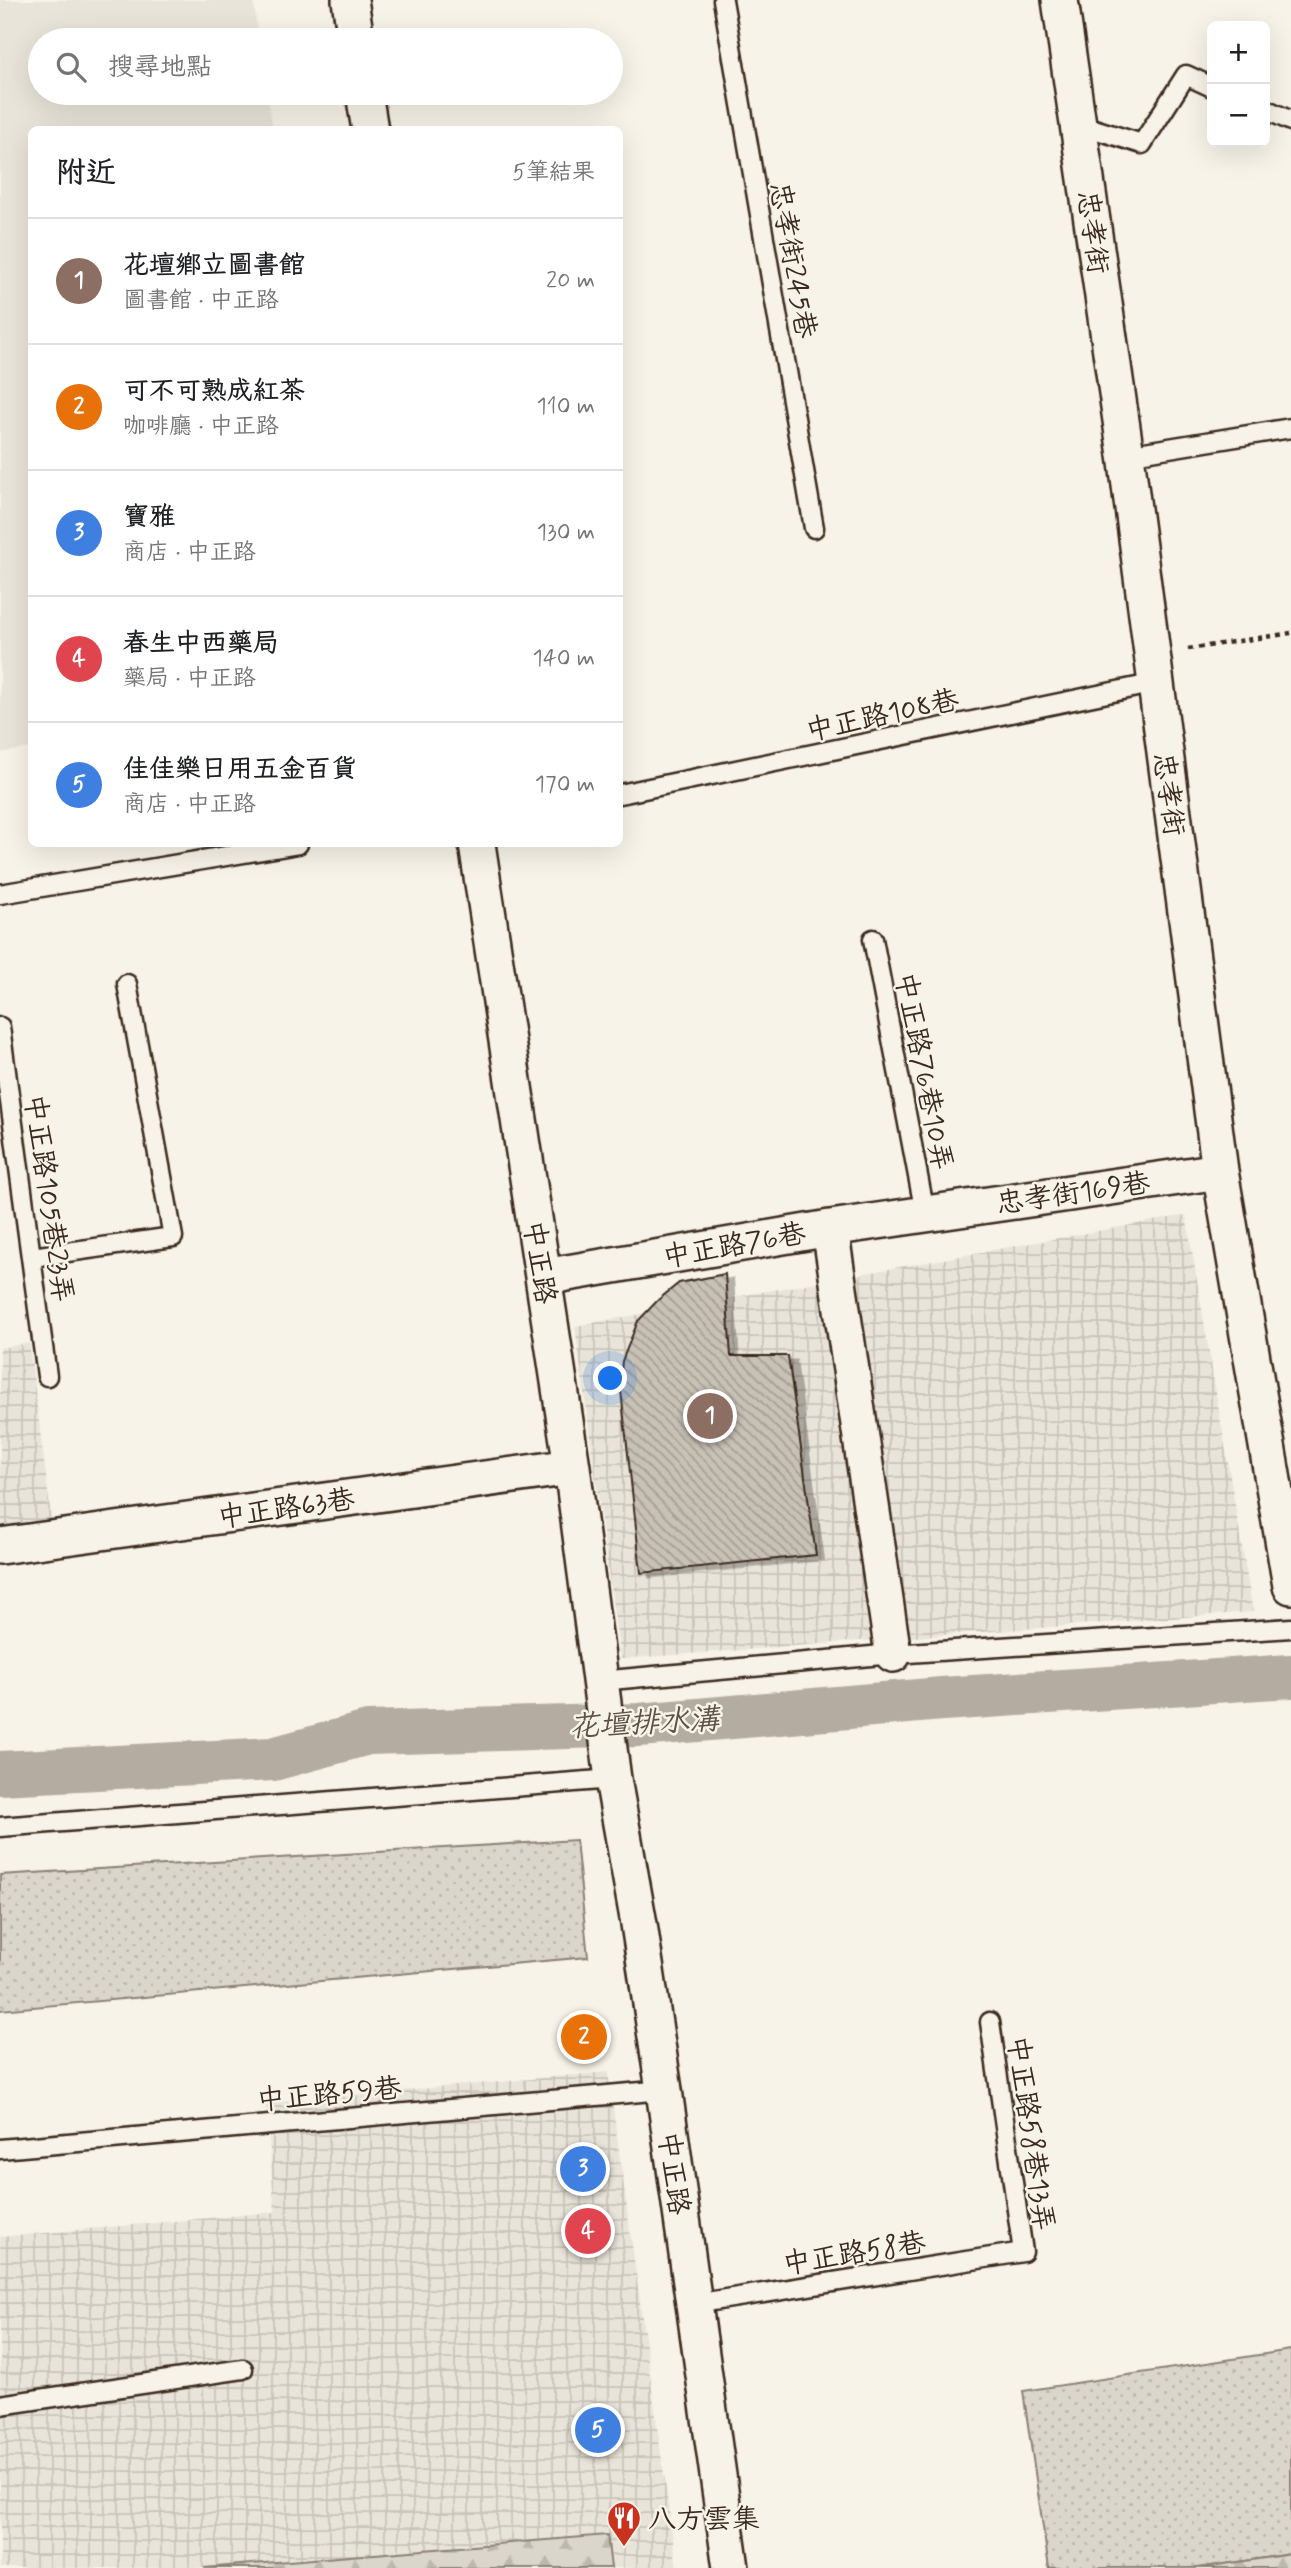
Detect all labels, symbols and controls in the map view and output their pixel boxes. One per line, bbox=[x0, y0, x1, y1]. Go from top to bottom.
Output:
map controls bbox=[1207, 21, 1270, 147]
button: + bbox=[1207, 21, 1270, 84]
search box bbox=[28, 28, 623, 105]
icon: search bbox=[52, 48, 90, 86]
text: 搜尋地點 bbox=[108, 51, 212, 85]
button: − bbox=[1207, 84, 1270, 147]
text: 附近 bbox=[56, 154, 116, 193]
text: 5筆結果 bbox=[512, 158, 595, 188]
street label: 忠孝街245巷 bbox=[760, 179, 824, 343]
street label: 忠孝街 bbox=[1067, 188, 1116, 277]
text: 花壇鄉立圖書館 bbox=[123, 249, 305, 283]
text: 1 bbox=[74, 266, 84, 296]
text: 20 m bbox=[546, 266, 595, 296]
text: 圖書館 · 中正路 bbox=[123, 286, 279, 316]
text: 可不可熟成紅茶 bbox=[123, 375, 305, 409]
text: 2 bbox=[73, 392, 85, 422]
text: 110 m bbox=[536, 392, 595, 422]
text: 咖啡廳 · 中正路 bbox=[123, 412, 279, 442]
text: 寶雅 bbox=[123, 501, 175, 535]
text: 3 bbox=[74, 518, 84, 548]
text: 130 m bbox=[537, 518, 595, 548]
text: 商店 · 中正路 bbox=[123, 538, 256, 568]
text: 春生中西藥局 bbox=[123, 627, 279, 661]
text: 4 bbox=[72, 644, 86, 674]
text: 140 m bbox=[532, 644, 595, 674]
text: 藥局 · 中正路 bbox=[123, 664, 256, 694]
street label: 中正路108巷 bbox=[803, 682, 963, 751]
street label: 忠孝街 bbox=[1143, 750, 1192, 839]
text: 佳佳樂日用五金百貨 bbox=[123, 753, 357, 787]
text: 5 bbox=[72, 770, 86, 800]
text: 170 m bbox=[535, 770, 595, 800]
text: 商店 · 中正路 bbox=[123, 790, 256, 820]
street label: 中正路76巷10弄 bbox=[885, 969, 960, 1174]
street label: 中正路105巷23弄 bbox=[15, 1092, 80, 1305]
street label: 忠孝街169巷 bbox=[994, 1165, 1154, 1224]
street label: 中正路76巷 bbox=[660, 1216, 810, 1277]
street label: 中正路 bbox=[514, 1218, 563, 1307]
your location bbox=[593, 1361, 627, 1395]
pin: 1 bbox=[687, 1390, 733, 1442]
street label: 中正路63巷 bbox=[215, 1481, 358, 1537]
water label: 花壇排水溝 bbox=[568, 1700, 723, 1747]
pin: 2 bbox=[561, 2011, 607, 2063]
street label: 中正路58巷13弄 bbox=[998, 2033, 1062, 2233]
street label: 中正路59巷 bbox=[255, 2071, 404, 2120]
street label: 中正路 bbox=[648, 2129, 697, 2218]
pin: 3 bbox=[560, 2143, 606, 2195]
pin: 4 bbox=[565, 2205, 611, 2257]
street label: 中正路58巷 bbox=[780, 2225, 929, 2284]
pin: 5 bbox=[575, 2404, 621, 2456]
restaurant icon: 八方雲集 bbox=[605, 2499, 643, 2548]
place label: 八方雲集 bbox=[648, 2502, 760, 2539]

